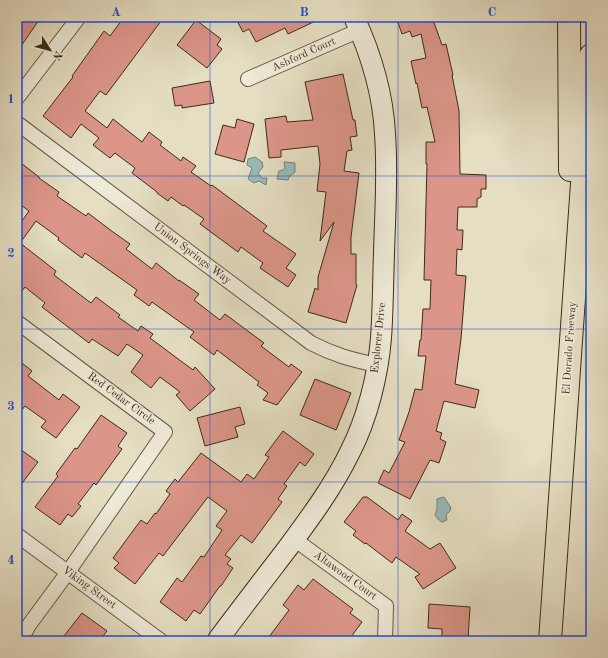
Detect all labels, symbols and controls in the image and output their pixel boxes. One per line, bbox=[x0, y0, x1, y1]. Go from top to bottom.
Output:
text: A bbox=[111, 6, 121, 19]
text: B bbox=[299, 6, 309, 19]
text: C bbox=[488, 6, 496, 19]
north arrow bbox=[30, 30, 70, 70]
street label: Ashford Court bbox=[270, 36, 338, 74]
text: N bbox=[50, 48, 64, 62]
text: 1 bbox=[7, 93, 15, 106]
street label: Union Springs Way bbox=[151, 221, 233, 287]
text: 2 bbox=[7, 247, 15, 260]
street label: El Dorado Freeway bbox=[561, 301, 579, 395]
street label: Explorer Drive bbox=[370, 302, 388, 374]
street label: Red Cedar Circle bbox=[85, 371, 157, 427]
text: 3 bbox=[7, 400, 15, 413]
street label: Altawood Court bbox=[311, 549, 379, 603]
text: 4 bbox=[7, 554, 15, 567]
street label: Viking Street bbox=[60, 565, 118, 611]

